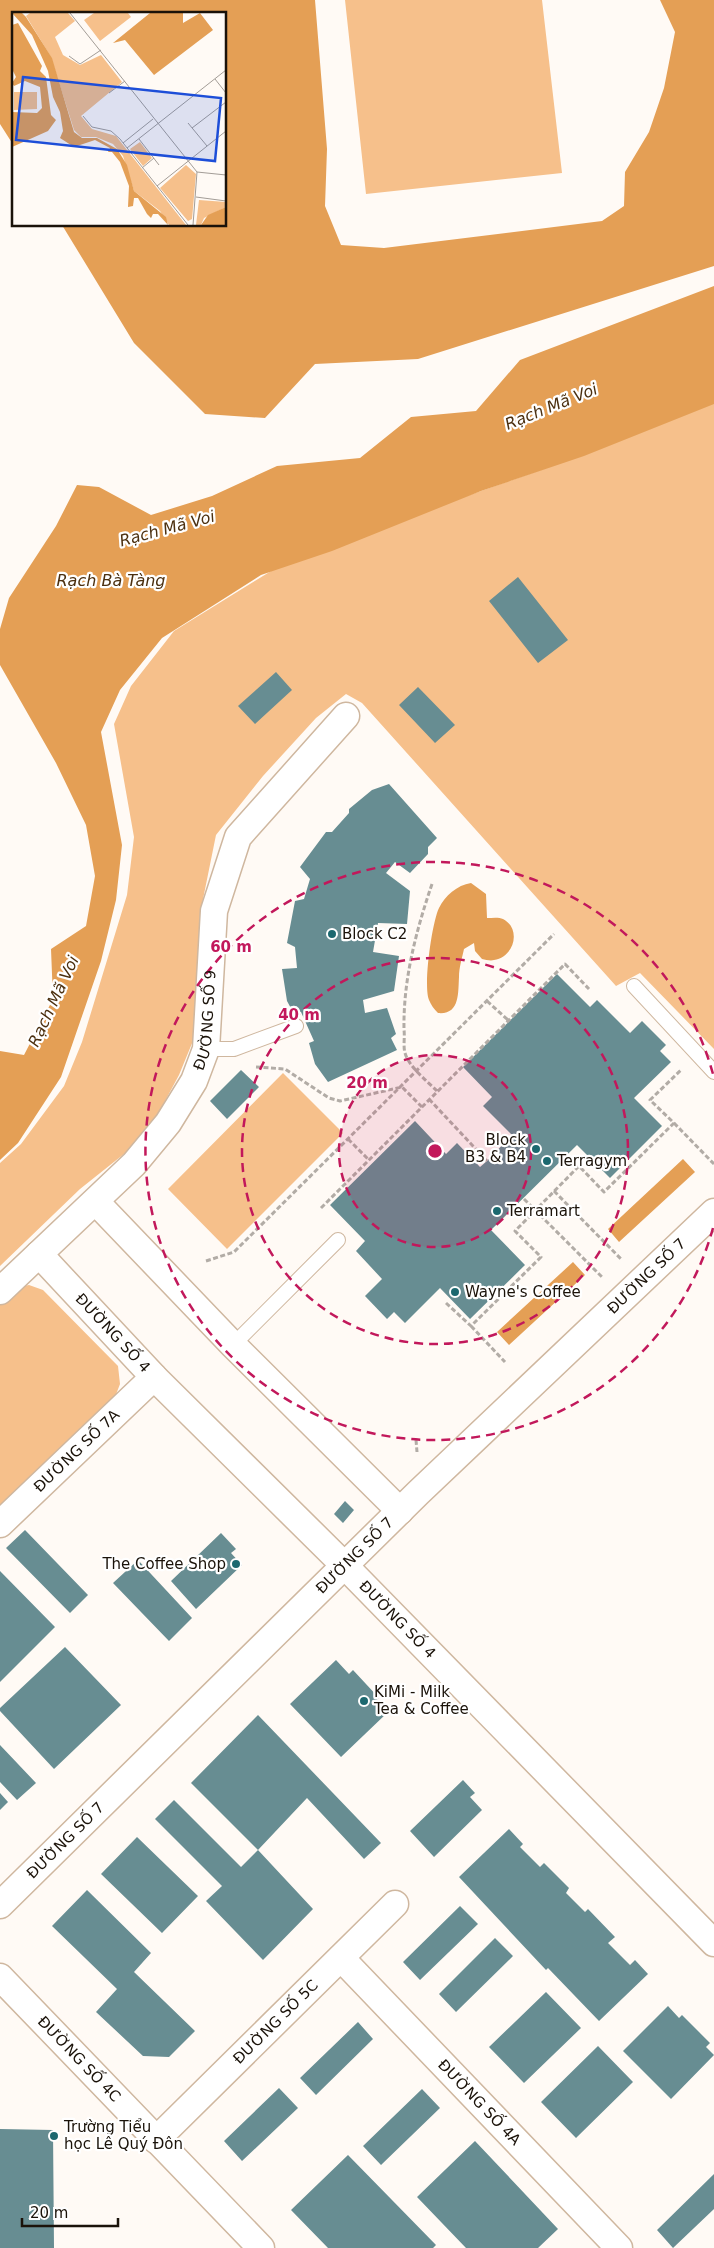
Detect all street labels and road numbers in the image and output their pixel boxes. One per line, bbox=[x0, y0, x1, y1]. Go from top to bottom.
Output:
street label: ĐƯỜNG SỐ 9 bbox=[190, 969, 220, 1073]
street label: ĐƯỜNG SỐ 7 bbox=[604, 1235, 690, 1318]
street label: ĐƯỜNG SỐ 4 bbox=[72, 1290, 154, 1376]
street label: ĐƯỜNG SỐ 7A bbox=[30, 1405, 124, 1496]
street label: ĐƯỜNG SỐ 7 bbox=[312, 1513, 397, 1597]
street label: ĐƯỜNG SỐ 4 bbox=[355, 1577, 439, 1662]
street label: ĐƯỜNG SỐ 7 bbox=[23, 1798, 108, 1882]
street label: ĐƯỜNG SỐ 5C bbox=[229, 1976, 322, 2068]
street label: ĐƯỜNG SỐ 4C bbox=[34, 2013, 124, 2106]
street label: ĐƯỜNG SỐ 4A bbox=[434, 2056, 525, 2149]

